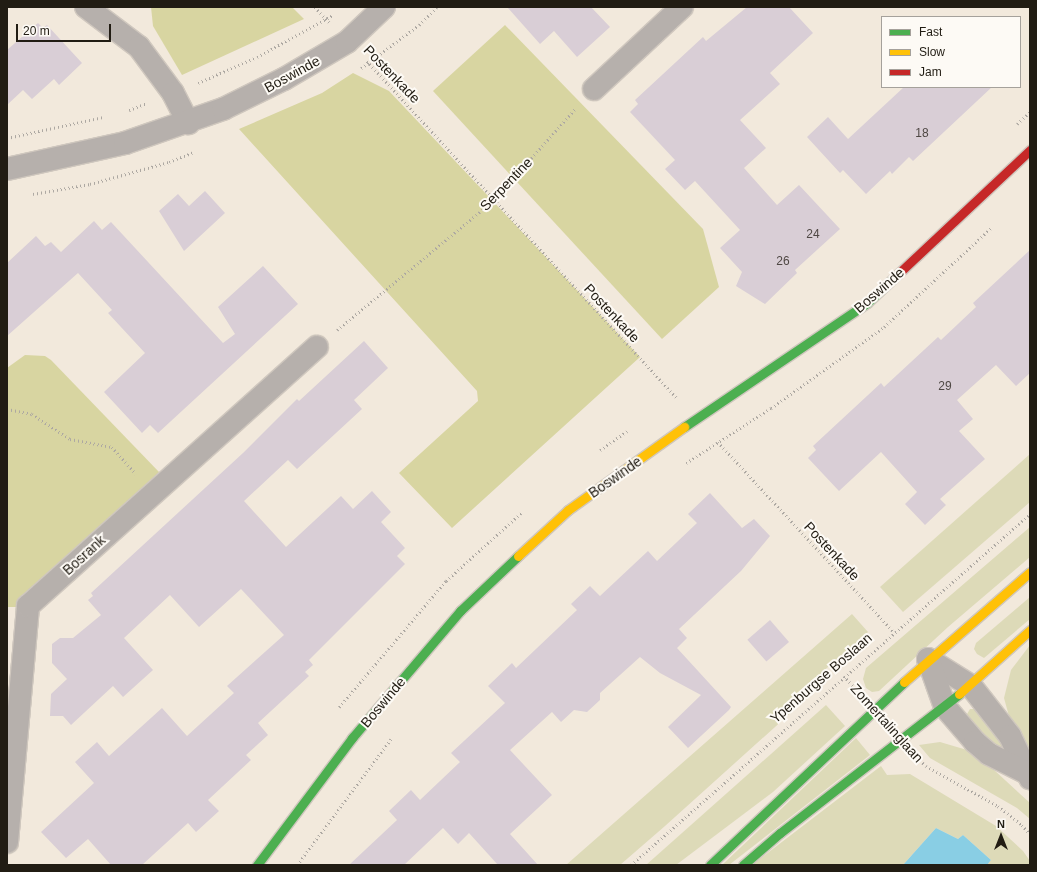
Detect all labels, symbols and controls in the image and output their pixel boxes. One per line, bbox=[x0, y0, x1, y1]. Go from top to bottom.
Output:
scale bar bbox=[18, 16, 113, 42]
legend bbox=[881, 16, 1021, 88]
text: 20 m bbox=[23, 24, 50, 38]
text: Fast bbox=[919, 25, 942, 39]
street label: Postenkade bbox=[360, 42, 424, 106]
text: Slow bbox=[919, 45, 945, 59]
street label: Boswinde bbox=[261, 52, 323, 96]
text: Jam bbox=[919, 65, 942, 79]
house number: 18 bbox=[915, 127, 929, 141]
street label: Serpentine bbox=[476, 154, 536, 214]
house number: 24 bbox=[806, 228, 820, 242]
house number: 26 bbox=[776, 255, 790, 269]
street label: Boswinde bbox=[851, 264, 907, 316]
street label: Postenkade bbox=[581, 280, 643, 346]
house number: 29 bbox=[938, 380, 952, 394]
street label: Boswinde bbox=[585, 453, 645, 501]
street label: Postenkade bbox=[801, 518, 863, 584]
street label: Bosrank bbox=[59, 532, 109, 578]
street label: Ypenburgse Boslaan bbox=[767, 629, 875, 727]
street label: Boswinde bbox=[357, 673, 409, 731]
street label: Zomertalinglaan bbox=[847, 680, 927, 766]
north arrow bbox=[981, 816, 1021, 856]
text: N bbox=[997, 818, 1005, 830]

